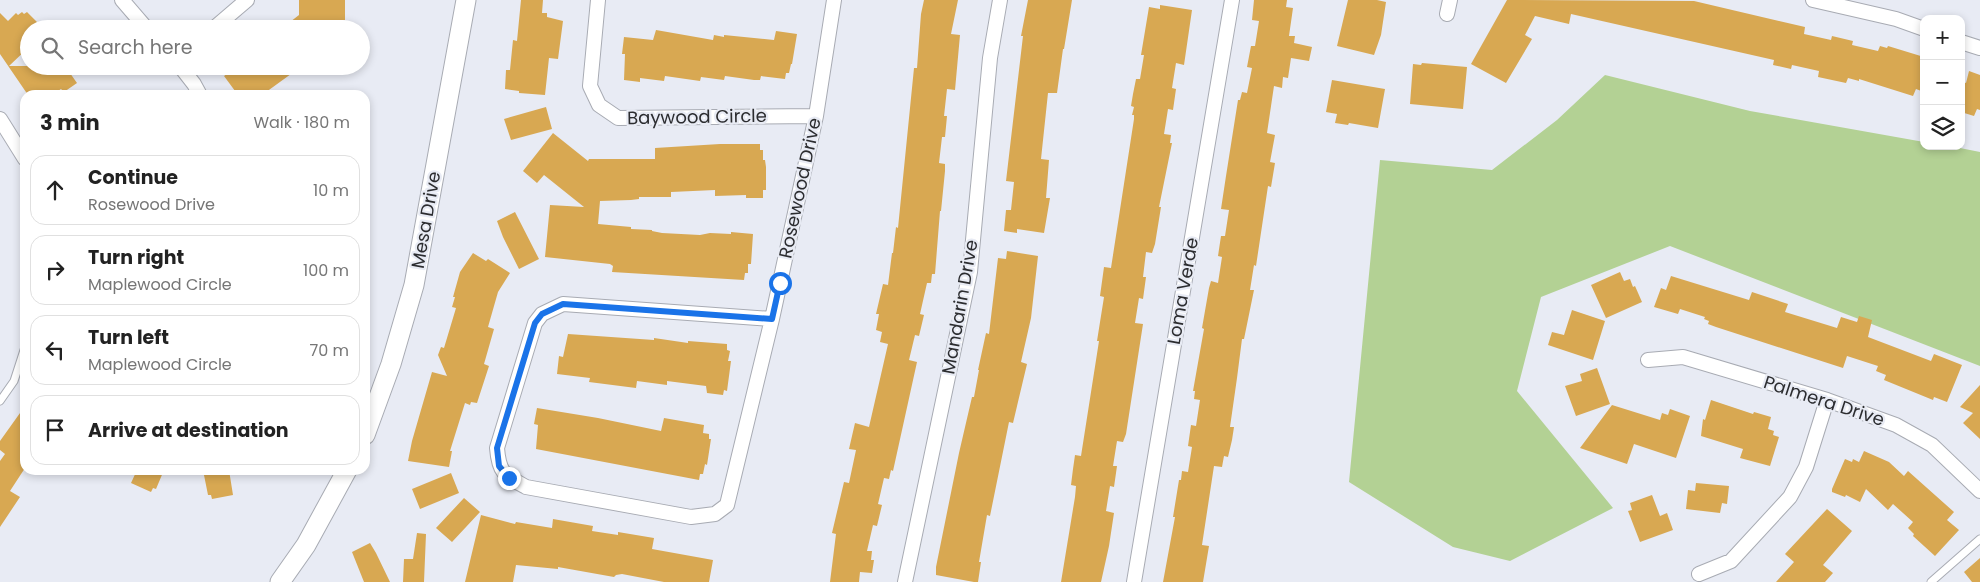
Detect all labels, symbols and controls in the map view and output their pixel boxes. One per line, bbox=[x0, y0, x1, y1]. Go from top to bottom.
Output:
map controls bbox=[1920, 15, 1965, 150]
button: + bbox=[1920, 15, 1965, 60]
search box bbox=[20, 20, 370, 75]
icon: search bbox=[38, 34, 66, 62]
text: Search here bbox=[78, 34, 192, 61]
button: − bbox=[1920, 60, 1965, 105]
street label: Baywood Circle bbox=[627, 103, 767, 130]
button: layers bbox=[1920, 105, 1965, 150]
text: 3 min bbox=[40, 108, 100, 137]
text: Walk · 180 m bbox=[253, 111, 350, 134]
street label: Rosewood Drive bbox=[772, 115, 827, 260]
text: Continue bbox=[88, 164, 178, 191]
street label: Mesa Drive bbox=[405, 169, 446, 270]
icon: ahead bbox=[41, 176, 69, 204]
text: 10 m bbox=[313, 179, 349, 202]
text: Rosewood Drive bbox=[88, 193, 215, 216]
street label: Loma Verde bbox=[1161, 235, 1204, 346]
street label: Mandarin Drive bbox=[935, 238, 984, 376]
text: Turn right bbox=[88, 244, 184, 271]
icon: right bbox=[41, 256, 69, 284]
text: 100 m bbox=[303, 259, 349, 282]
route start bbox=[769, 272, 792, 295]
text: Maplewood Circle bbox=[88, 273, 232, 296]
text: Turn left bbox=[88, 324, 169, 351]
icon: left bbox=[41, 336, 69, 364]
text: 70 m bbox=[309, 339, 349, 362]
text: Maplewood Circle bbox=[88, 353, 232, 376]
street label: Palmera Drive bbox=[1761, 369, 1888, 432]
icon: arrive bbox=[41, 416, 69, 444]
text: Arrive at destination bbox=[88, 417, 289, 444]
route end bbox=[498, 467, 521, 490]

